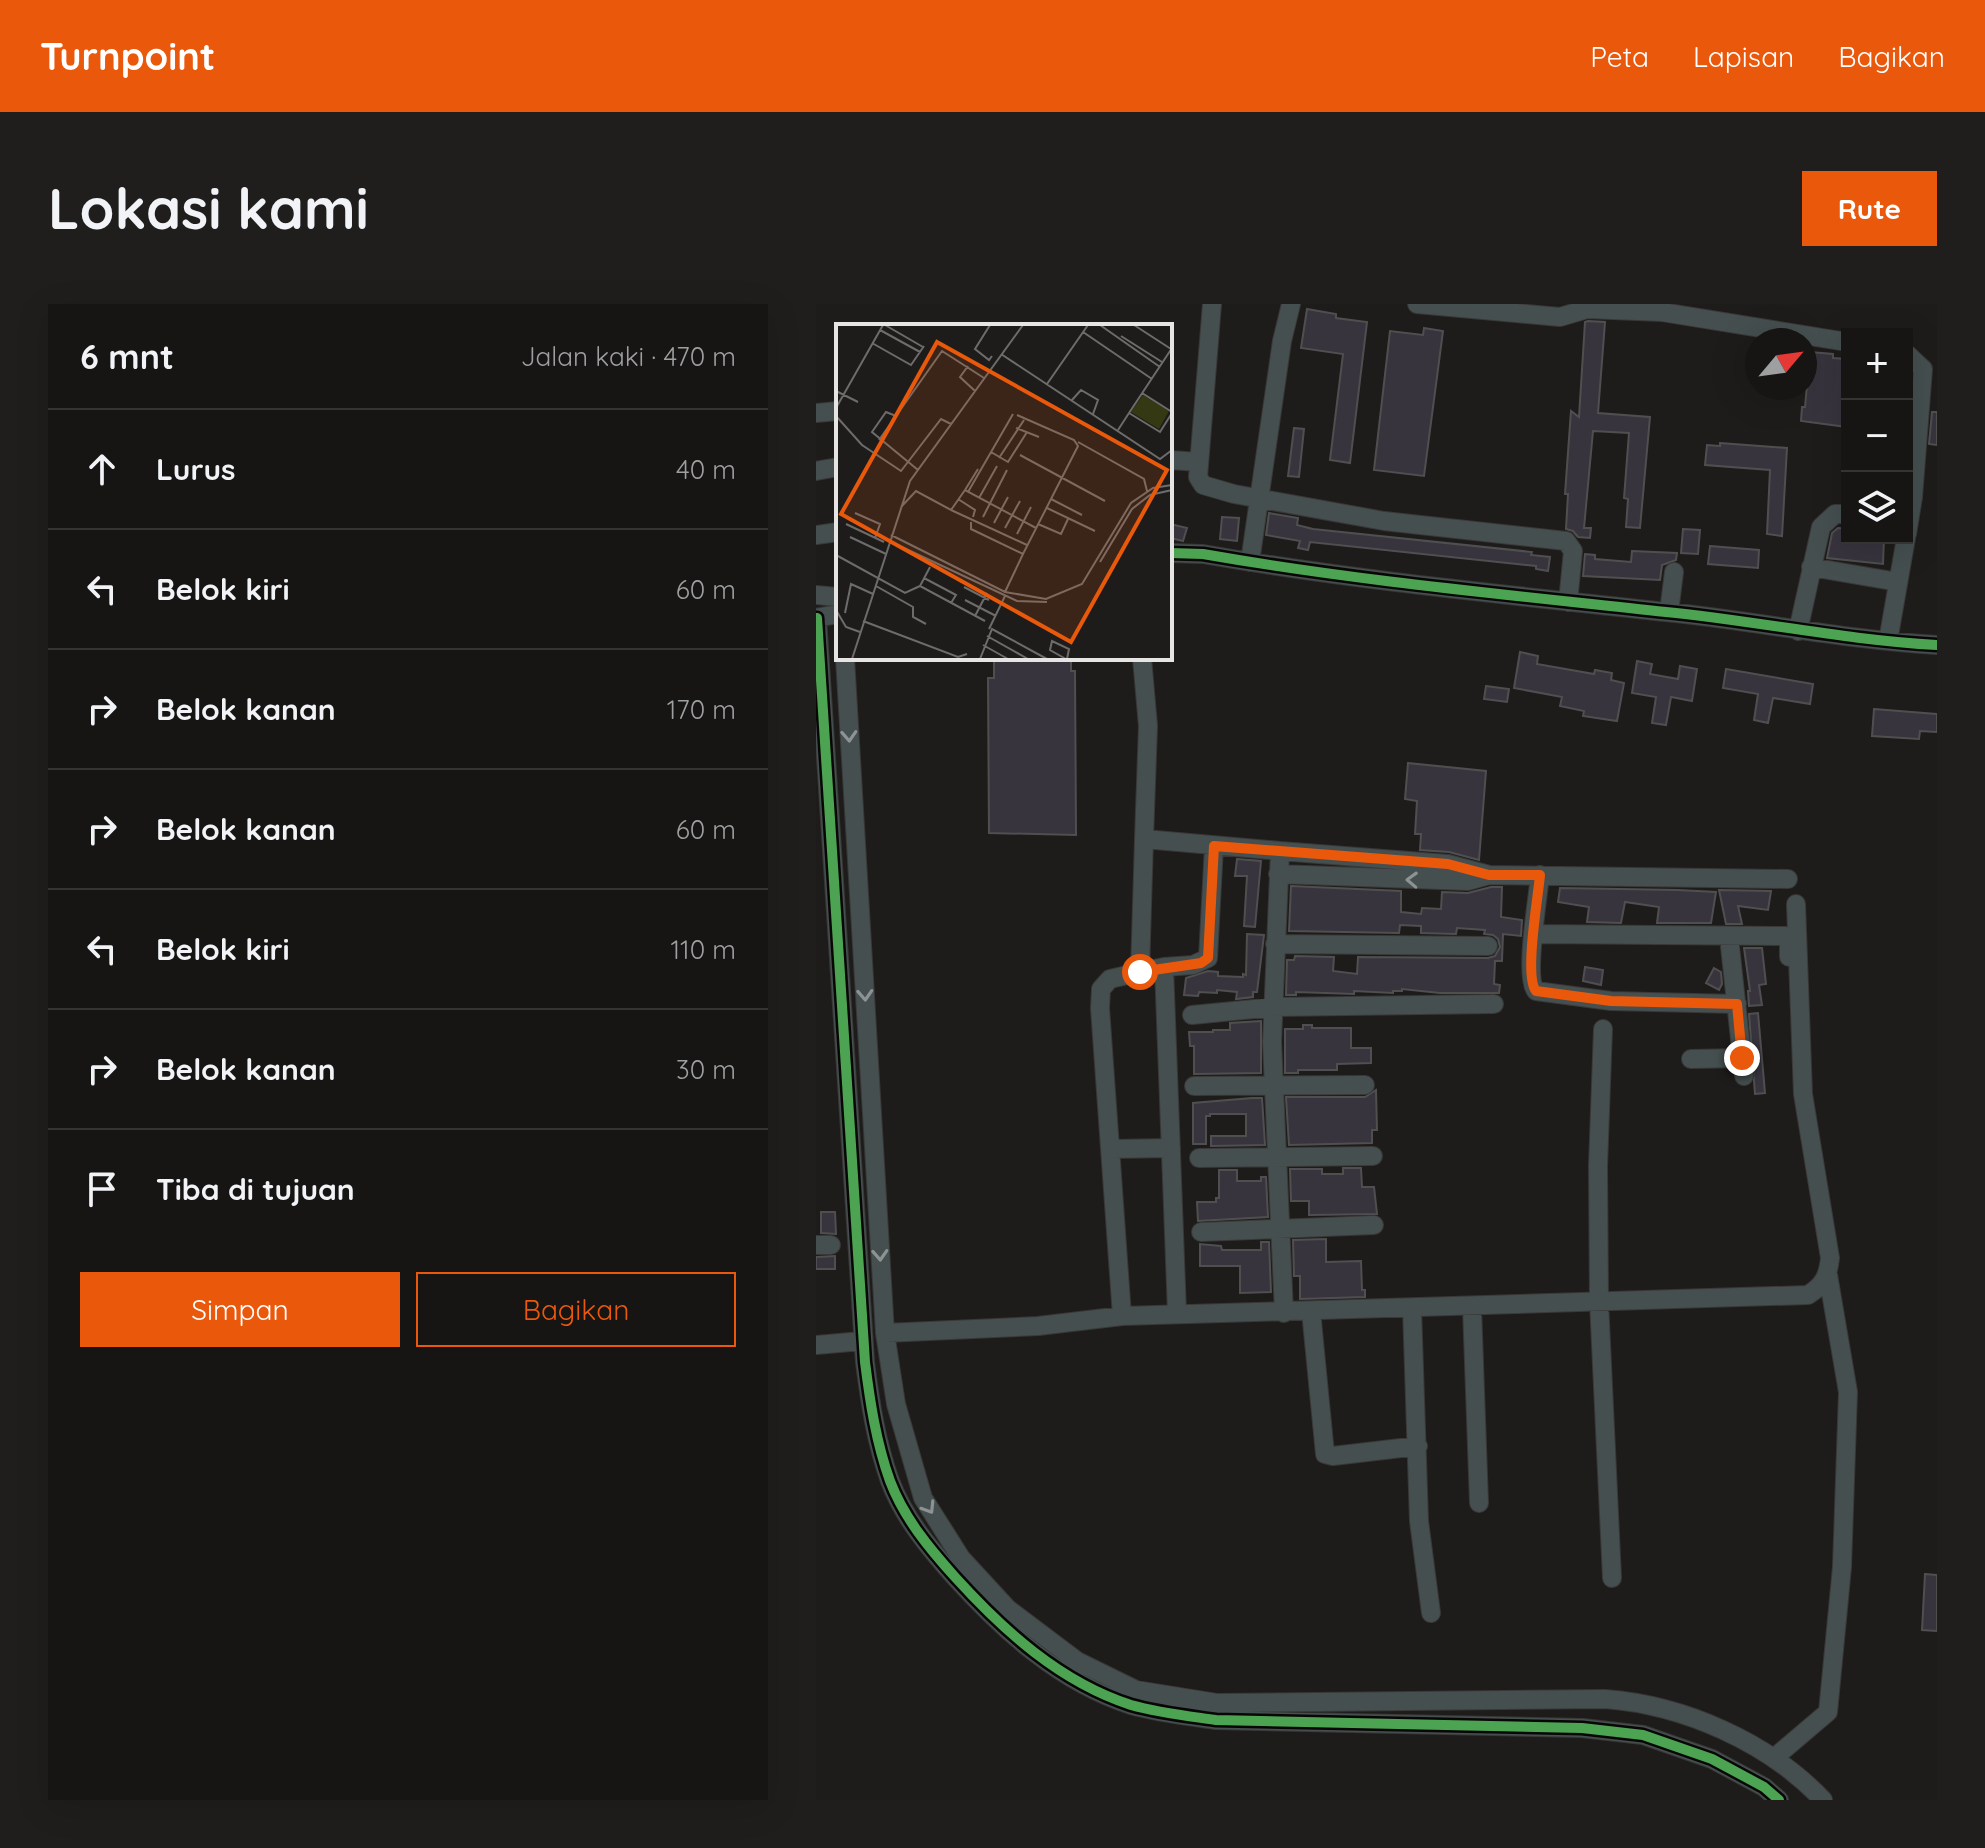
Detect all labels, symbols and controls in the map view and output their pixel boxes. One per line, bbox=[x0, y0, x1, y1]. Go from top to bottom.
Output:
text: Turnpoint bbox=[40, 32, 215, 80]
text: Peta bbox=[1590, 39, 1649, 74]
text: Lapisan bbox=[1693, 39, 1794, 74]
text: Bagikan bbox=[1838, 39, 1945, 74]
button: Rute bbox=[1802, 171, 1937, 246]
text: Lokasi kami bbox=[48, 173, 369, 243]
inset map bbox=[836, 324, 1172, 660]
north arrow bbox=[1745, 328, 1817, 400]
map controls bbox=[1841, 328, 1913, 544]
button: + bbox=[1841, 328, 1913, 400]
text: 6 mnt bbox=[80, 335, 174, 378]
text: Jalan kaki · 470 m bbox=[521, 340, 736, 373]
button: − bbox=[1841, 400, 1913, 472]
icon: ahead bbox=[80, 447, 124, 491]
text: Lurus bbox=[156, 450, 236, 488]
text: 40 m bbox=[676, 453, 736, 486]
button: layers bbox=[1841, 472, 1913, 544]
icon: left bbox=[80, 567, 124, 611]
text: Belok kiri bbox=[156, 570, 290, 608]
text: 60 m bbox=[676, 573, 736, 606]
icon: right bbox=[80, 687, 124, 731]
text: Belok kanan bbox=[156, 690, 336, 728]
text: 170 m bbox=[667, 693, 736, 726]
one-way arrow bbox=[840, 730, 857, 743]
icon: right bbox=[80, 807, 124, 851]
text: Belok kanan bbox=[156, 810, 336, 848]
text: 60 m bbox=[676, 813, 736, 846]
one-way arrow bbox=[1405, 871, 1418, 888]
icon: left bbox=[80, 927, 124, 971]
text: Belok kiri bbox=[156, 930, 290, 968]
text: 110 m bbox=[670, 933, 736, 966]
route start bbox=[1122, 954, 1158, 990]
one-way arrow bbox=[856, 989, 873, 1002]
route end bbox=[1724, 1040, 1760, 1076]
icon: right bbox=[80, 1047, 124, 1091]
text: Belok kanan bbox=[156, 1050, 336, 1088]
text: 30 m bbox=[676, 1053, 736, 1086]
icon: arrive bbox=[80, 1167, 124, 1211]
text: Tiba di tujuan bbox=[156, 1170, 355, 1208]
one-way arrow bbox=[872, 1249, 889, 1262]
button: Simpan bbox=[80, 1272, 400, 1347]
button: Bagikan bbox=[416, 1272, 736, 1347]
one-way arrow bbox=[920, 1499, 935, 1514]

